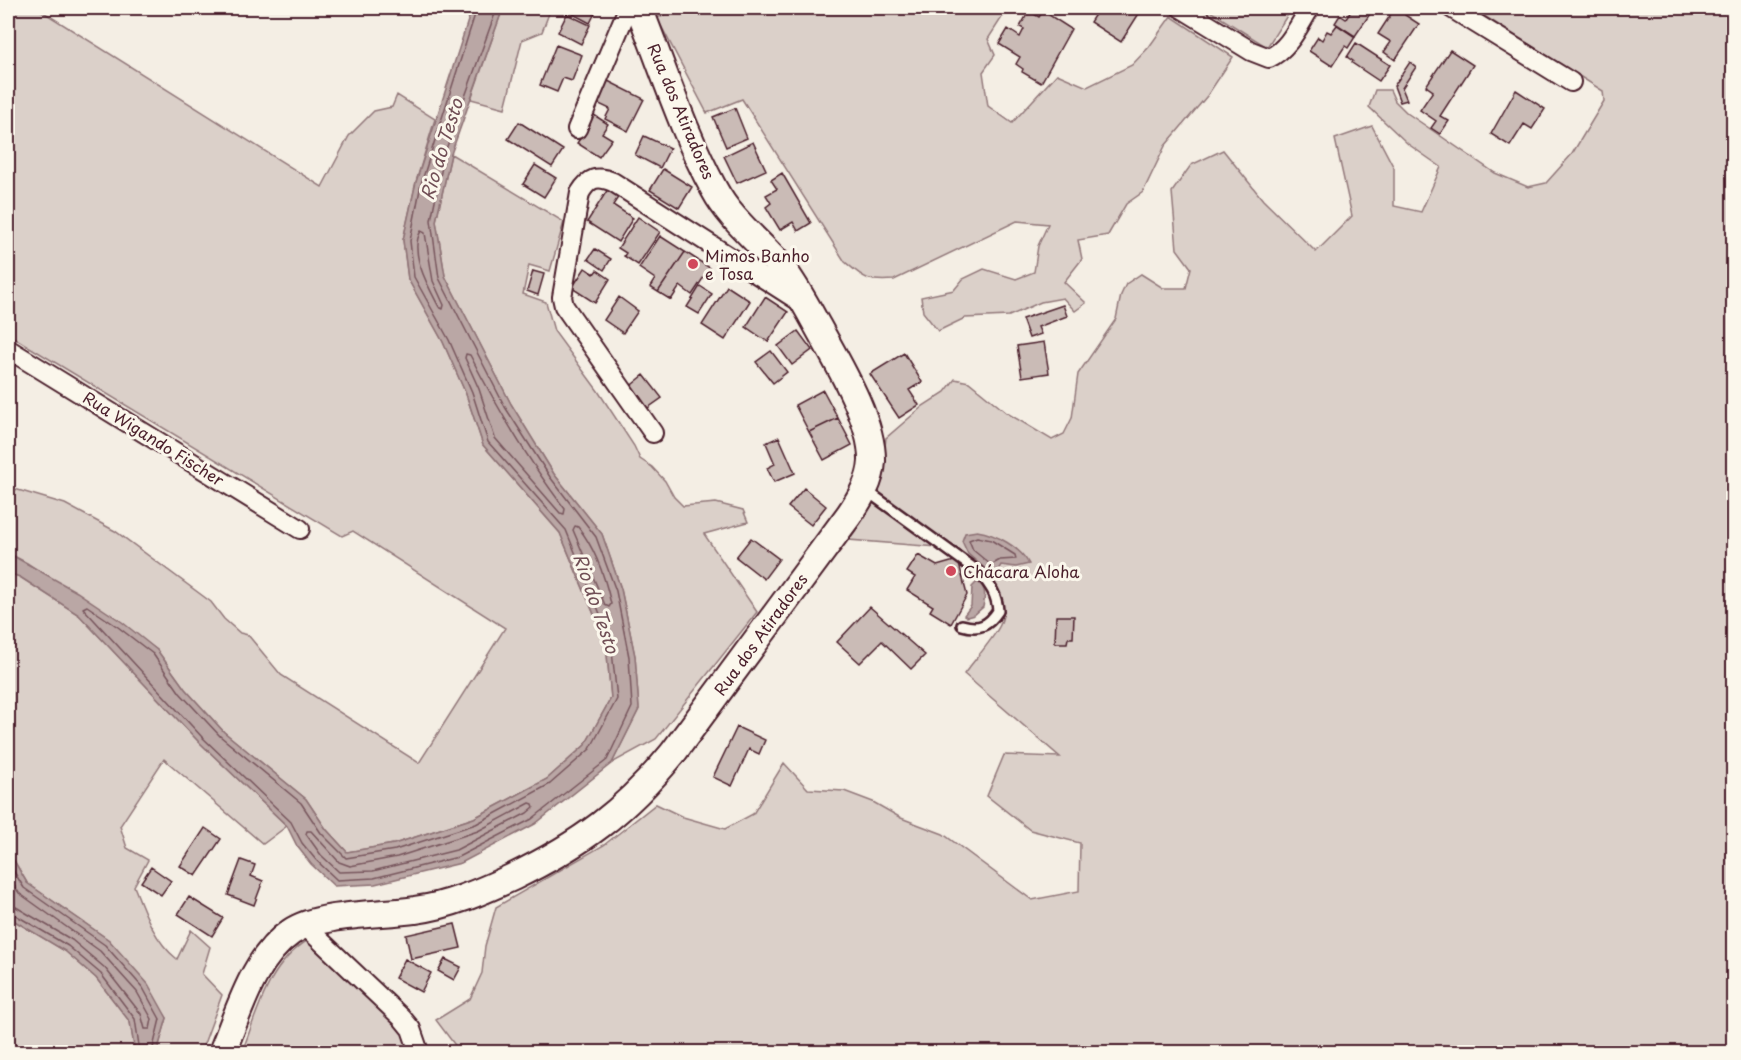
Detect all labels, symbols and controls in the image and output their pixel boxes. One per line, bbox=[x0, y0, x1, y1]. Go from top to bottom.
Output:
street label: Rua dos Atiradores bbox=[642, 39, 722, 183]
water label: Rio do Testo bbox=[413, 94, 469, 203]
place label: Mimos Banho e Tosa bbox=[705, 243, 810, 285]
marker: Mimos Banho e Tosa bbox=[686, 257, 700, 271]
street label: Rua Wigando Fischer bbox=[79, 385, 230, 491]
water label: Rio do Testo bbox=[567, 549, 627, 658]
place label: Chácara Aloha bbox=[963, 559, 1079, 583]
marker: Chácara Aloha bbox=[944, 564, 958, 578]
street label: Rua dos Atiradores bbox=[707, 568, 813, 700]

